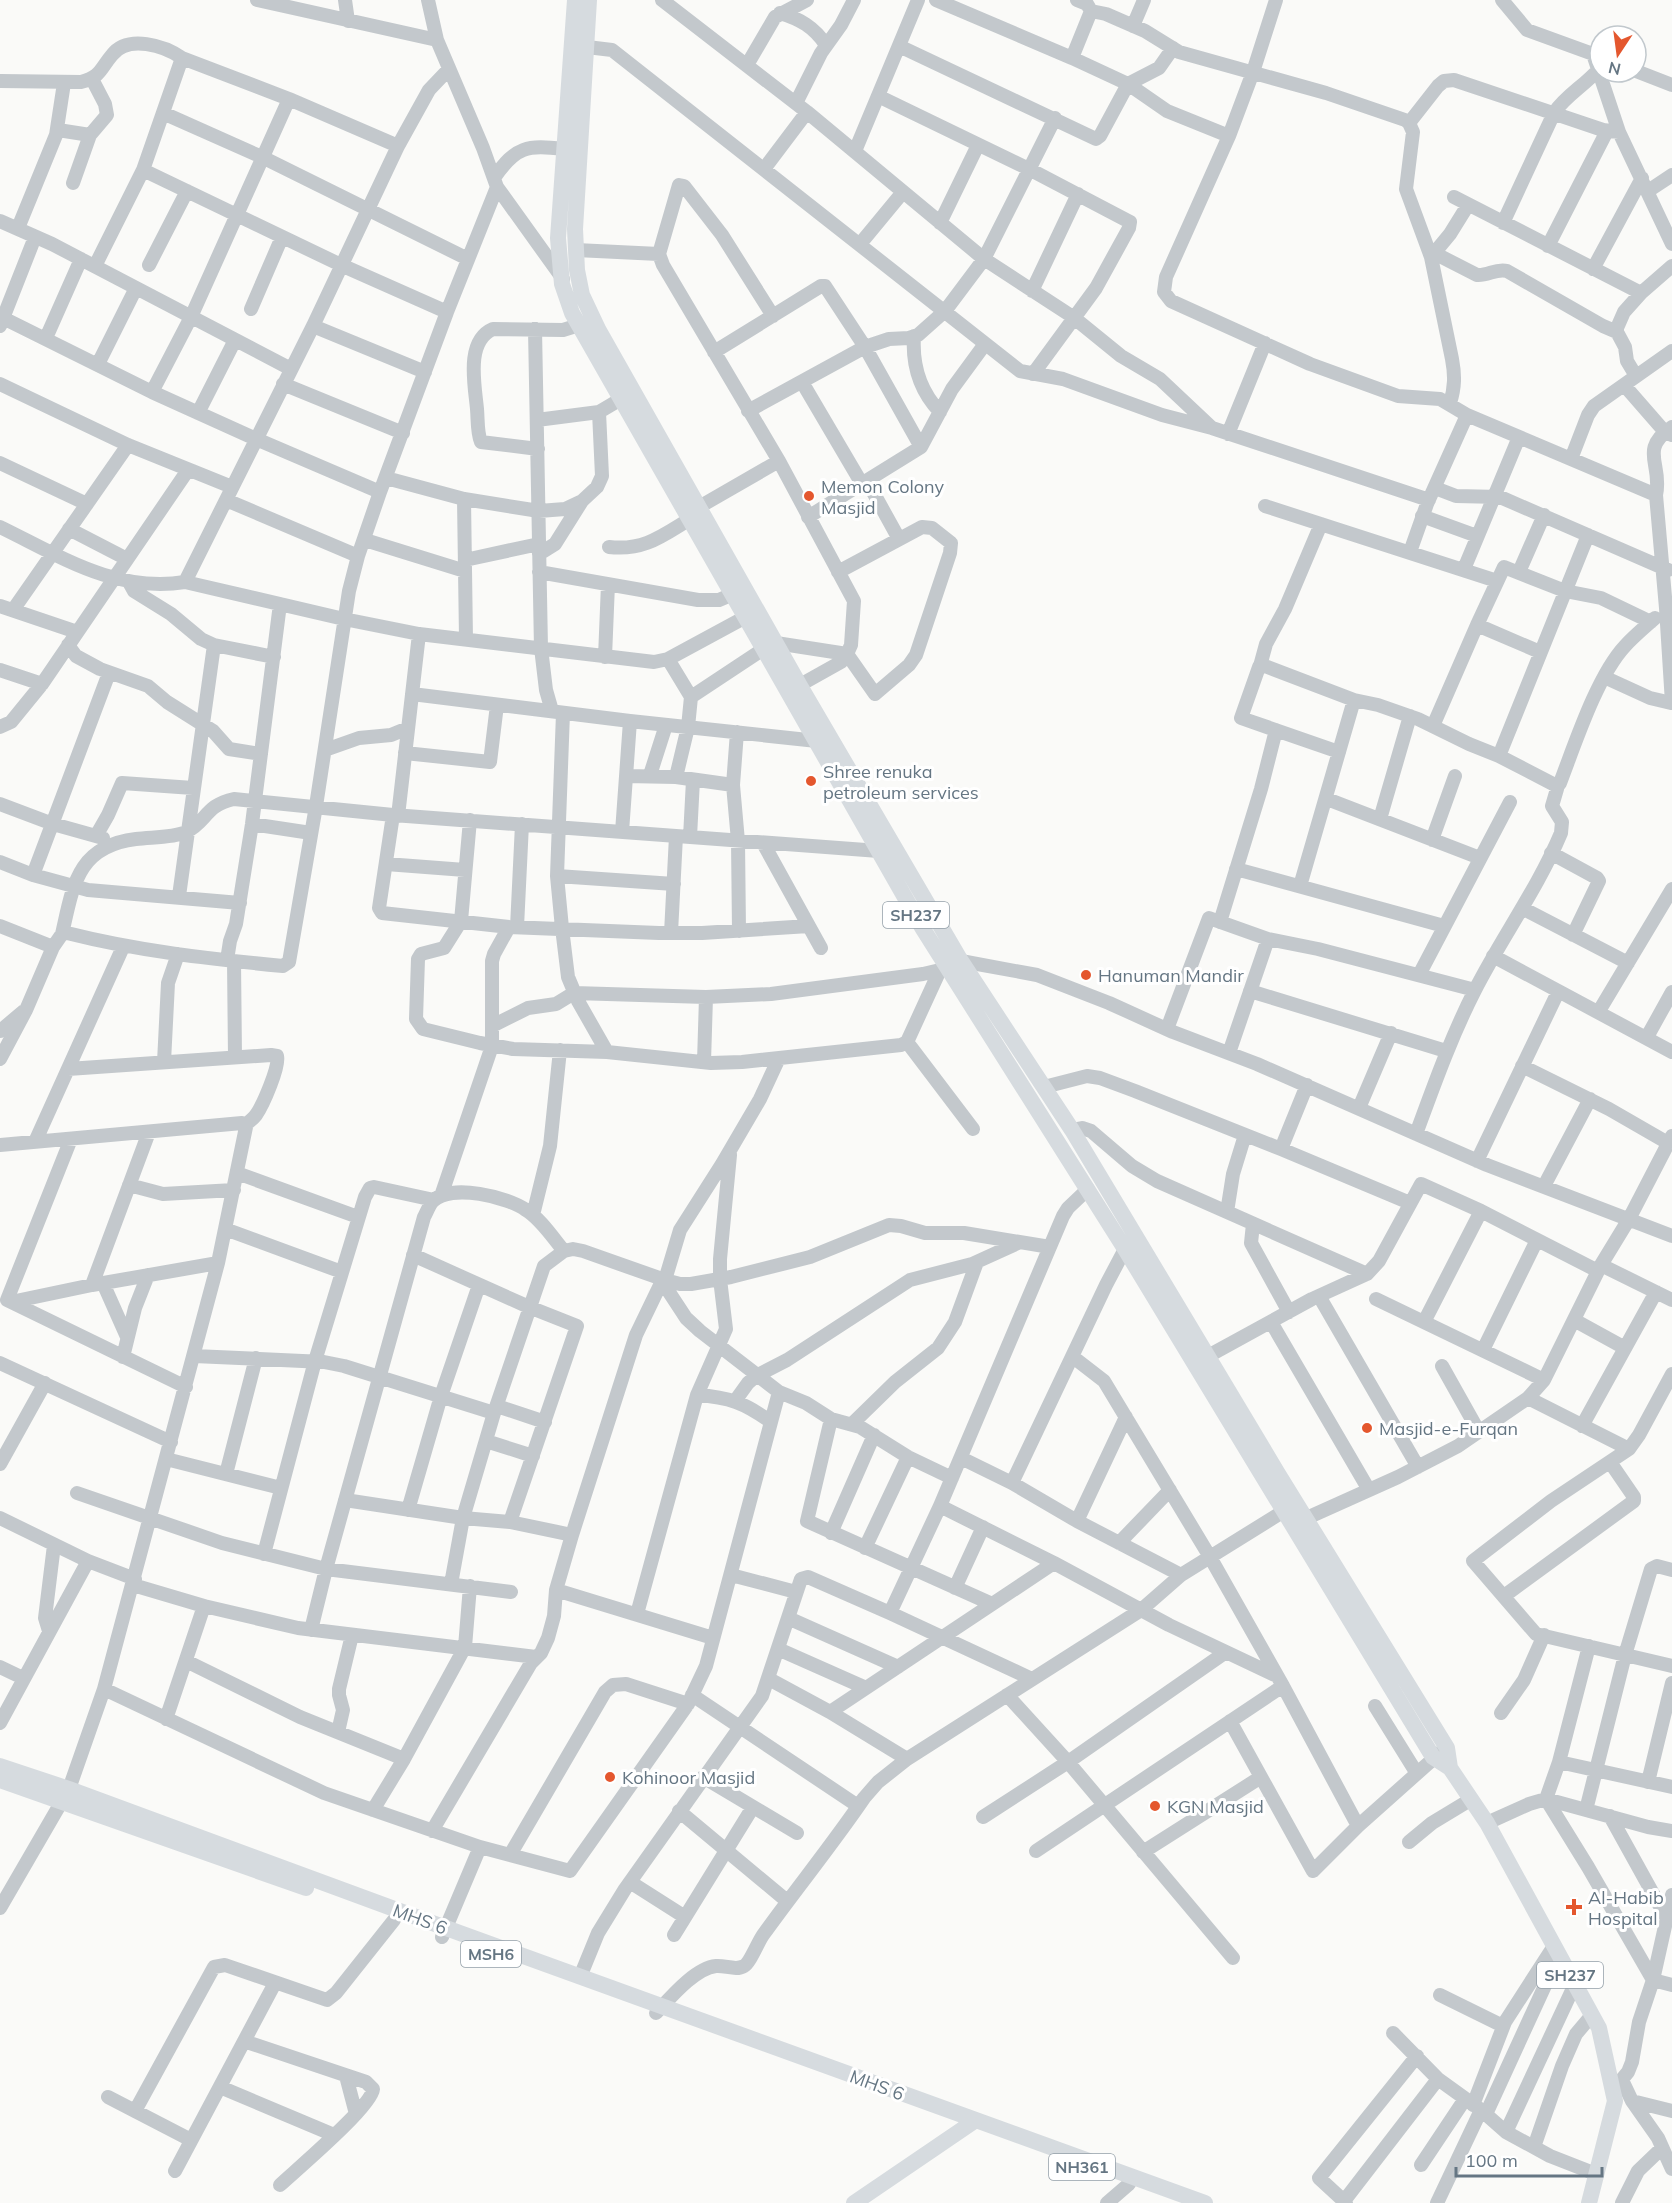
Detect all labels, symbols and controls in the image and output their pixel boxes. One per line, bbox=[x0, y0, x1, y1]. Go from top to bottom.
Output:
north arrow bbox=[1588, 24, 1648, 84]
text: N bbox=[1606, 58, 1623, 80]
place label: Memon Colony Masjid bbox=[821, 475, 945, 519]
marker: Memon Colony Masjid bbox=[802, 489, 816, 503]
place label: Shree renuka petroleum services bbox=[823, 760, 979, 804]
marker: Shree renuka petroleum services bbox=[804, 774, 818, 788]
road number: SH237 bbox=[883, 902, 949, 928]
place label: Hanuman Mandir bbox=[1098, 964, 1244, 987]
marker: Hanuman Mandir bbox=[1079, 968, 1093, 982]
place label: Masjid-e-Furqan bbox=[1379, 1417, 1518, 1440]
marker: Masjid-e-Furqan bbox=[1360, 1421, 1374, 1435]
place label: Kohinoor Masjid bbox=[622, 1766, 755, 1789]
marker: Kohinoor Masjid bbox=[603, 1770, 617, 1784]
place label: KGN Masjid bbox=[1167, 1795, 1264, 1818]
marker: KGN Masjid bbox=[1148, 1799, 1162, 1813]
place label: Al-Habib Hospital bbox=[1588, 1886, 1664, 1930]
marker: Al-Habib Hospital bbox=[1565, 1898, 1583, 1916]
street label: MHS 6 bbox=[390, 1899, 450, 1939]
road number: MSH6 bbox=[461, 1941, 521, 1967]
road number: SH237 bbox=[1537, 1962, 1603, 1988]
street label: MHS 6 bbox=[847, 2065, 907, 2105]
scale bar bbox=[1456, 2140, 1602, 2178]
text: 100 m bbox=[1465, 2149, 1518, 2172]
road number: NH361 bbox=[1049, 2154, 1115, 2180]

